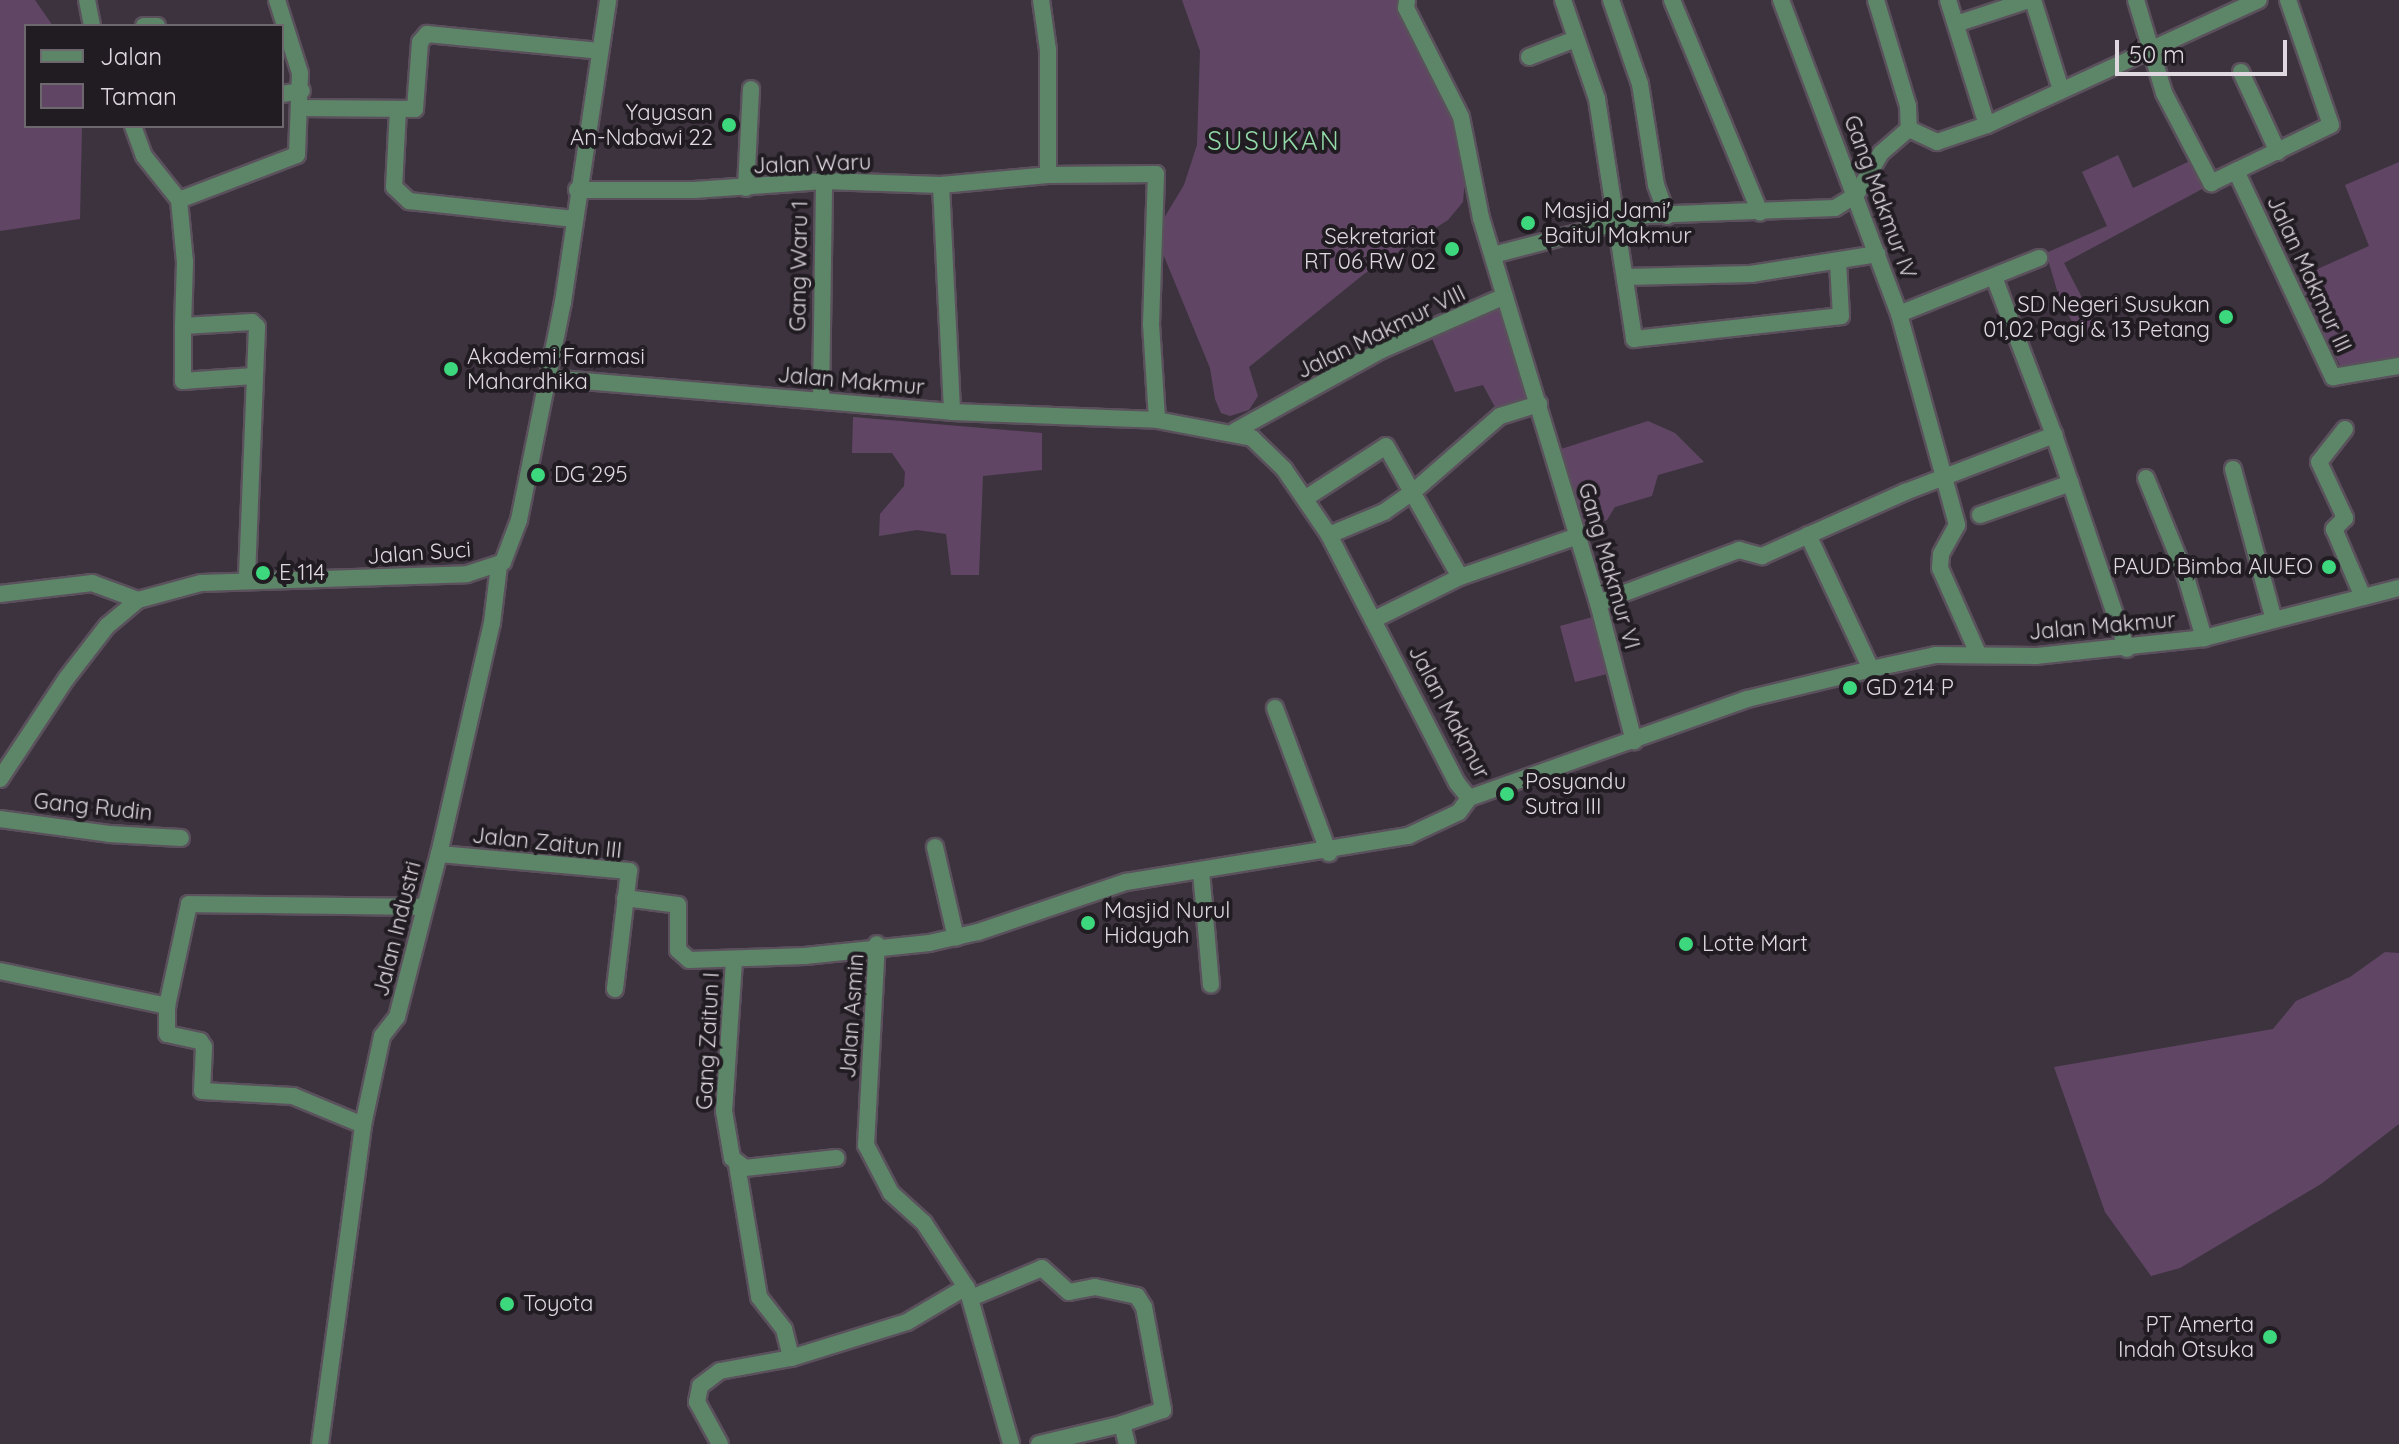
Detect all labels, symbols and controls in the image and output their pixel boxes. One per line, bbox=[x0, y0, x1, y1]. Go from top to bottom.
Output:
legend bbox=[24, 24, 284, 128]
scale bar bbox=[2119, 24, 2291, 74]
text: 50 m bbox=[2129, 39, 2185, 69]
text: Jalan bbox=[100, 41, 162, 71]
text: Taman bbox=[100, 81, 177, 111]
place label: Yayasan An-Nabawi 22 bbox=[570, 99, 713, 150]
street label: Gang Makmur IV bbox=[1838, 112, 1922, 282]
marker: Yayasan An-Nabawi 22 bbox=[720, 116, 738, 134]
district label: SUSUKAN bbox=[1207, 125, 1341, 157]
street label: Jalan Waru bbox=[752, 149, 872, 179]
street label: Jalan Makmur III bbox=[2261, 191, 2357, 357]
place label: Masjid Jami' Baitul Makmur bbox=[1544, 197, 1692, 248]
street label: Gang Waru 1 bbox=[785, 200, 813, 332]
marker: Masjid Jami' Baitul Makmur bbox=[1519, 214, 1537, 232]
place label: Sekretariat RT 06 RW 02 bbox=[1304, 223, 1436, 274]
marker: Sekretariat RT 06 RW 02 bbox=[1443, 240, 1461, 258]
street label: Jalan Makmur VIII bbox=[1292, 280, 1470, 384]
place label: SD Negeri Susukan 01,02 Pagi & 13 Petang bbox=[1983, 291, 2210, 342]
marker: SD Negeri Susukan 01,02 Pagi & 13 Petang bbox=[2217, 308, 2235, 326]
place label: Akademi Farmasi Mahardhika bbox=[467, 343, 645, 394]
marker: Akademi Farmasi Mahardhika bbox=[442, 360, 460, 378]
street label: Jalan Makmur bbox=[776, 361, 926, 401]
place label: DG 295 bbox=[554, 462, 628, 488]
marker: DG 295 bbox=[529, 466, 547, 484]
street label: Gang Makmur VI bbox=[1573, 480, 1645, 652]
street label: Jalan Suci bbox=[366, 536, 472, 570]
place label: PAUD Bimba AIUEO bbox=[2113, 554, 2313, 580]
marker: PAUD Bimba AIUEO bbox=[2320, 558, 2338, 576]
place label: E 114 bbox=[279, 560, 325, 586]
marker: E 114 bbox=[254, 564, 272, 582]
street label: Jalan Makmur bbox=[2027, 606, 2177, 646]
street label: Jalan Makmur bbox=[1403, 641, 1495, 783]
place label: GD 214 P bbox=[1866, 675, 1954, 701]
marker: GD 214 P bbox=[1841, 679, 1859, 697]
place label: Posyandu Sutra III bbox=[1525, 768, 1626, 820]
marker: Posyandu Sutra III bbox=[1496, 783, 1518, 805]
street label: Gang Rudin bbox=[32, 788, 154, 826]
street label: Jalan Zaitun III bbox=[471, 822, 623, 864]
street label: Jalan Industri bbox=[367, 859, 427, 999]
place label: Masjid Nurul Hidayah bbox=[1104, 897, 1230, 948]
marker: Masjid Nurul Hidayah bbox=[1079, 914, 1097, 932]
place label: Lotte Mart bbox=[1702, 931, 1808, 957]
marker: Lotte Mart bbox=[1677, 935, 1695, 953]
street label: Jalan Asmin bbox=[834, 953, 870, 1079]
street label: Gang Zaitun I bbox=[691, 972, 725, 1110]
place label: Toyota bbox=[523, 1291, 593, 1317]
marker: Toyota bbox=[498, 1295, 516, 1313]
place label: PT Amerta Indah Otsuka bbox=[2118, 1311, 2254, 1362]
marker: PT Amerta Indah Otsuka bbox=[2261, 1328, 2279, 1346]

